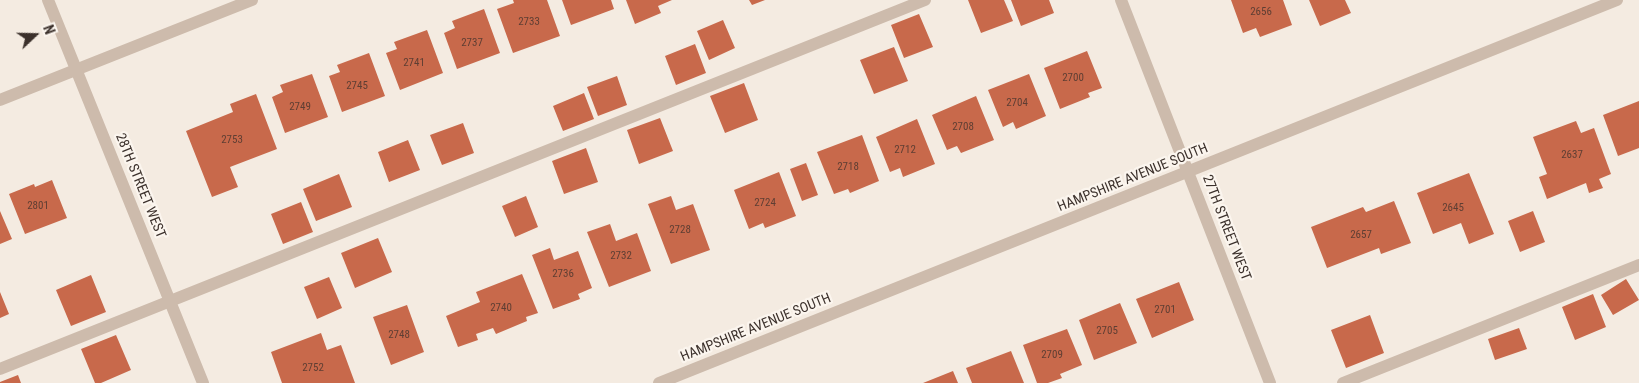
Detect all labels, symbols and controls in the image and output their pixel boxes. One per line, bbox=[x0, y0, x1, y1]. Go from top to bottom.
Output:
house number: 2656 bbox=[1250, 5, 1272, 19]
north arrow bbox=[10, 10, 60, 60]
house number: 2733 bbox=[518, 15, 540, 29]
text: N bbox=[40, 23, 58, 36]
house number: 2737 bbox=[461, 36, 483, 50]
house number: 2741 bbox=[403, 56, 425, 70]
house number: 2700 bbox=[1062, 71, 1084, 85]
house number: 2745 bbox=[346, 79, 368, 93]
house number: 2704 bbox=[1006, 96, 1028, 110]
house number: 2749 bbox=[289, 100, 311, 114]
house number: 2708 bbox=[952, 120, 974, 134]
street label: 28TH STREET WEST bbox=[111, 131, 169, 241]
house number: 2753 bbox=[221, 133, 243, 147]
street label: HAMPSHIRE AVENUE SOUTH bbox=[1055, 140, 1211, 216]
house number: 2712 bbox=[894, 143, 916, 157]
house number: 2637 bbox=[1561, 148, 1583, 162]
house number: 2718 bbox=[837, 160, 859, 174]
street label: 27TH STREET WEST bbox=[1198, 173, 1254, 283]
house number: 2724 bbox=[754, 196, 776, 210]
house number: 2801 bbox=[27, 199, 49, 213]
house number: 2645 bbox=[1442, 201, 1464, 215]
house number: 2728 bbox=[669, 223, 691, 237]
house number: 2657 bbox=[1350, 228, 1372, 242]
house number: 2732 bbox=[610, 249, 632, 263]
house number: 2736 bbox=[552, 267, 574, 281]
street label: HAMPSHIRE AVENUE SOUTH bbox=[678, 290, 834, 366]
house number: 2740 bbox=[490, 301, 512, 315]
house number: 2701 bbox=[1154, 303, 1176, 317]
house number: 2705 bbox=[1096, 324, 1118, 338]
house number: 2748 bbox=[388, 328, 410, 342]
house number: 2709 bbox=[1041, 348, 1063, 362]
house number: 2752 bbox=[302, 361, 324, 375]

